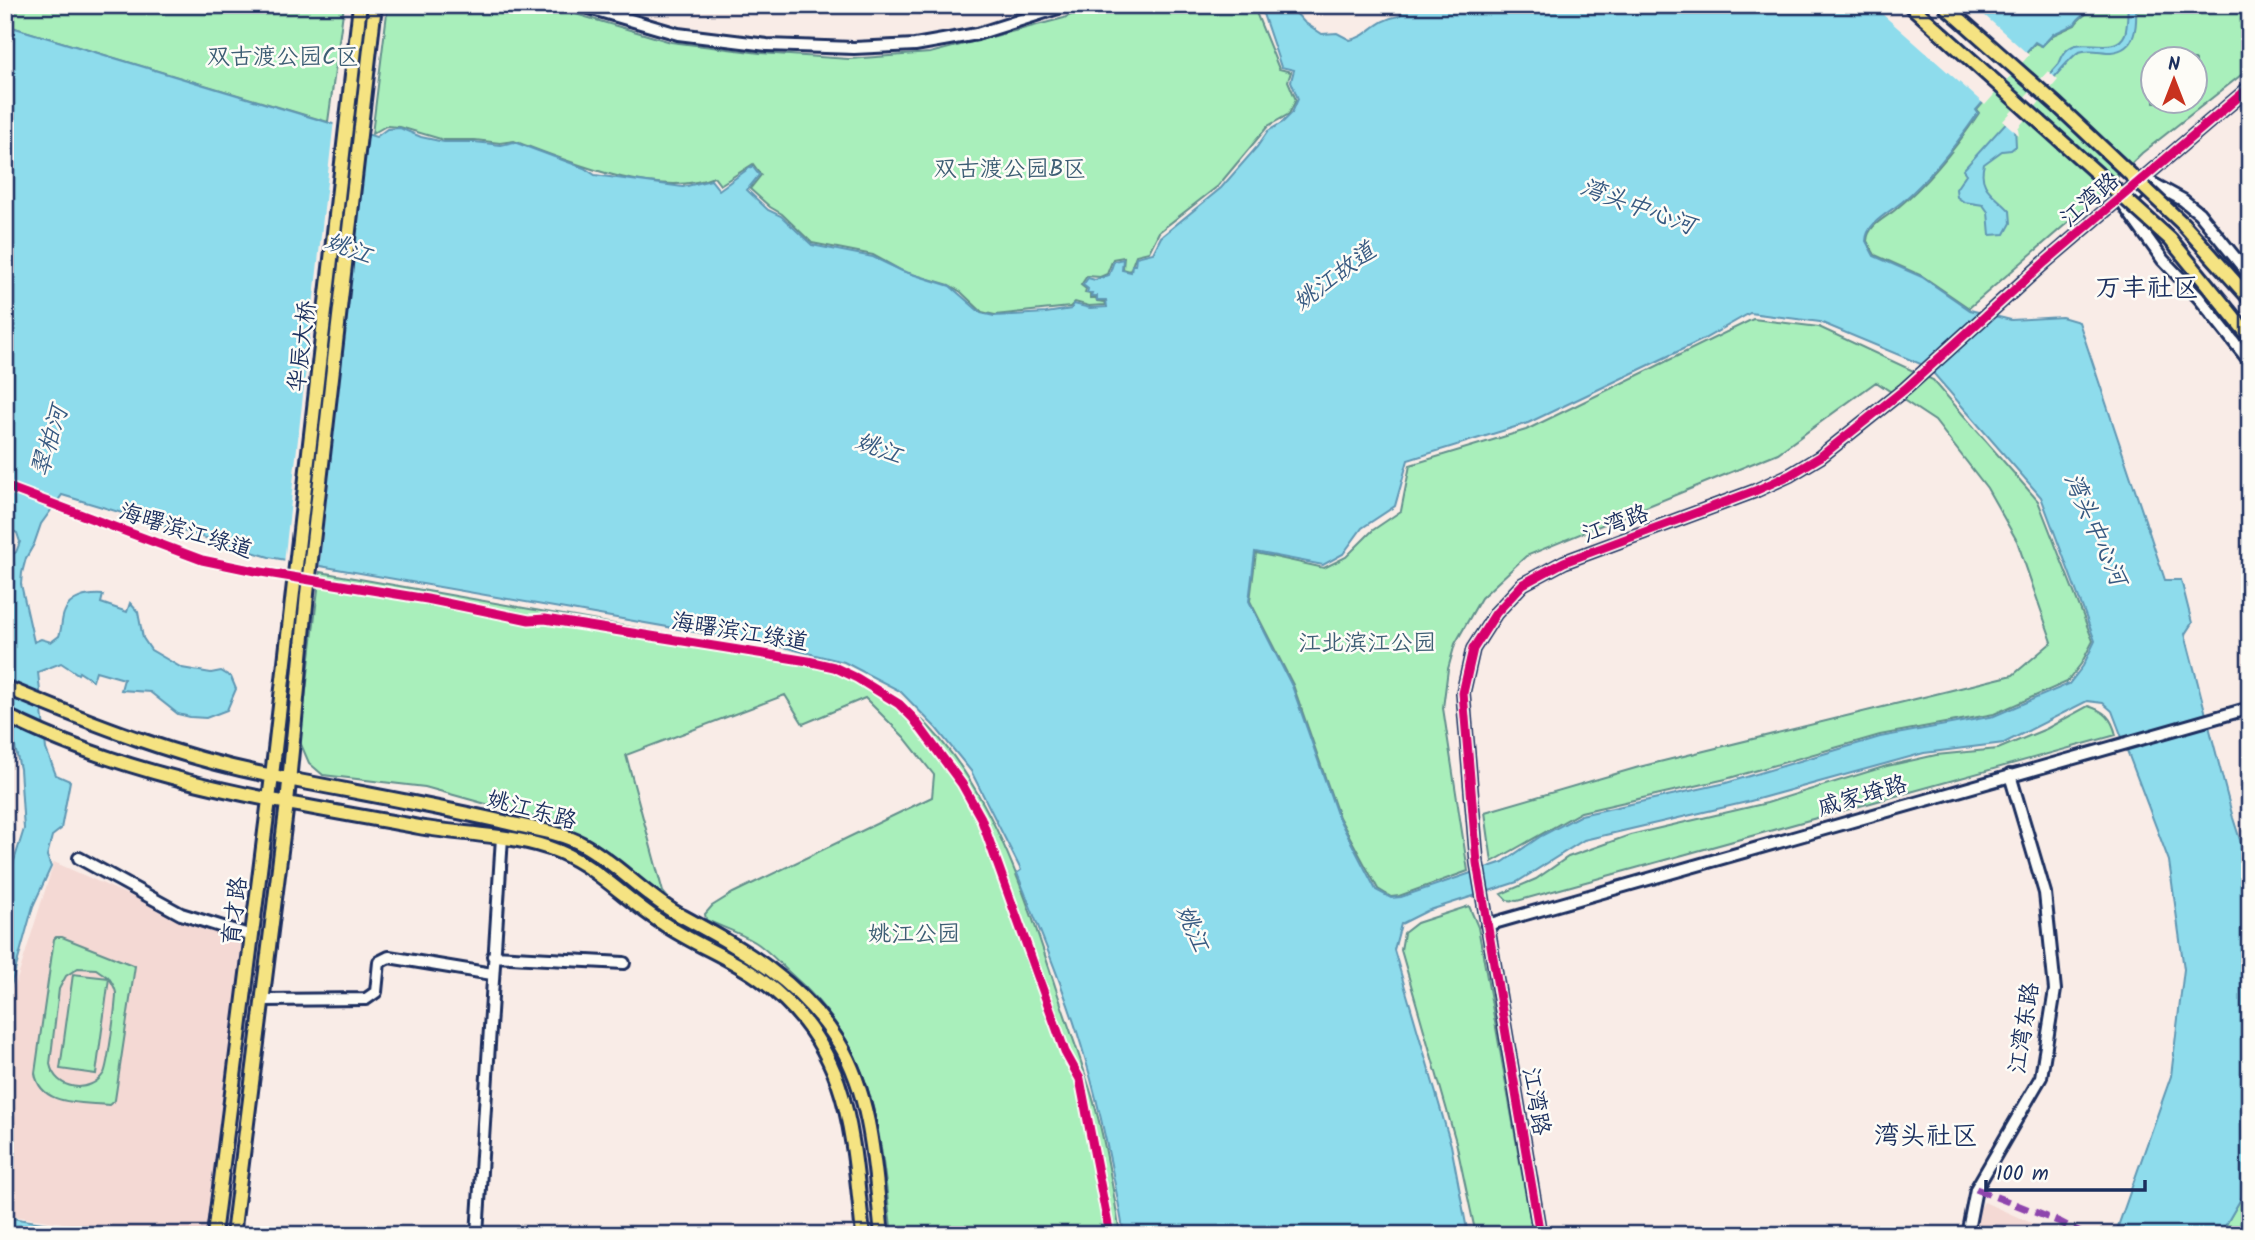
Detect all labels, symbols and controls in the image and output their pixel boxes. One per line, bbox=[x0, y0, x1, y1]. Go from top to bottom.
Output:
park label: 双古渡公园C区 bbox=[207, 40, 359, 76]
north arrow bbox=[2140, 46, 2210, 116]
text: N bbox=[2168, 50, 2180, 80]
park label: 双古渡公园B区 bbox=[934, 152, 1086, 188]
street label: 江湾路 bbox=[2052, 164, 2128, 237]
water label: 湾头中心河 bbox=[1574, 169, 1704, 248]
water label: 姚江 bbox=[319, 223, 379, 277]
water label: 姚江故道 bbox=[1285, 232, 1387, 322]
district label: 万丰社区 bbox=[2095, 268, 2199, 310]
street label: 华辰大桥 bbox=[280, 298, 326, 394]
water label: 翠柏河 bbox=[21, 397, 81, 482]
water label: 姚江 bbox=[849, 423, 909, 477]
water label: 湾头中心河 bbox=[2052, 467, 2138, 596]
street label: 海曙滨江绿道 bbox=[114, 495, 257, 569]
street label: 江湾路 bbox=[1577, 496, 1654, 554]
street label: 海曙滨江绿道 bbox=[669, 604, 811, 662]
park label: 江北滨江公园 bbox=[1298, 626, 1436, 662]
street label: 戚家𡍲路 bbox=[1813, 767, 1912, 827]
street label: 姚江东路 bbox=[482, 782, 581, 840]
street label: 育才路 bbox=[214, 875, 258, 948]
water label: 姚江 bbox=[1164, 899, 1219, 959]
park label: 姚江公园 bbox=[868, 917, 960, 953]
street label: 江湾东路 bbox=[2000, 980, 2050, 1077]
street label: 江湾路 bbox=[1511, 1064, 1559, 1138]
district label: 湾头社区 bbox=[1874, 1116, 1978, 1158]
scale bar bbox=[1986, 1149, 2145, 1193]
text: 100 m bbox=[1996, 1158, 2049, 1191]

